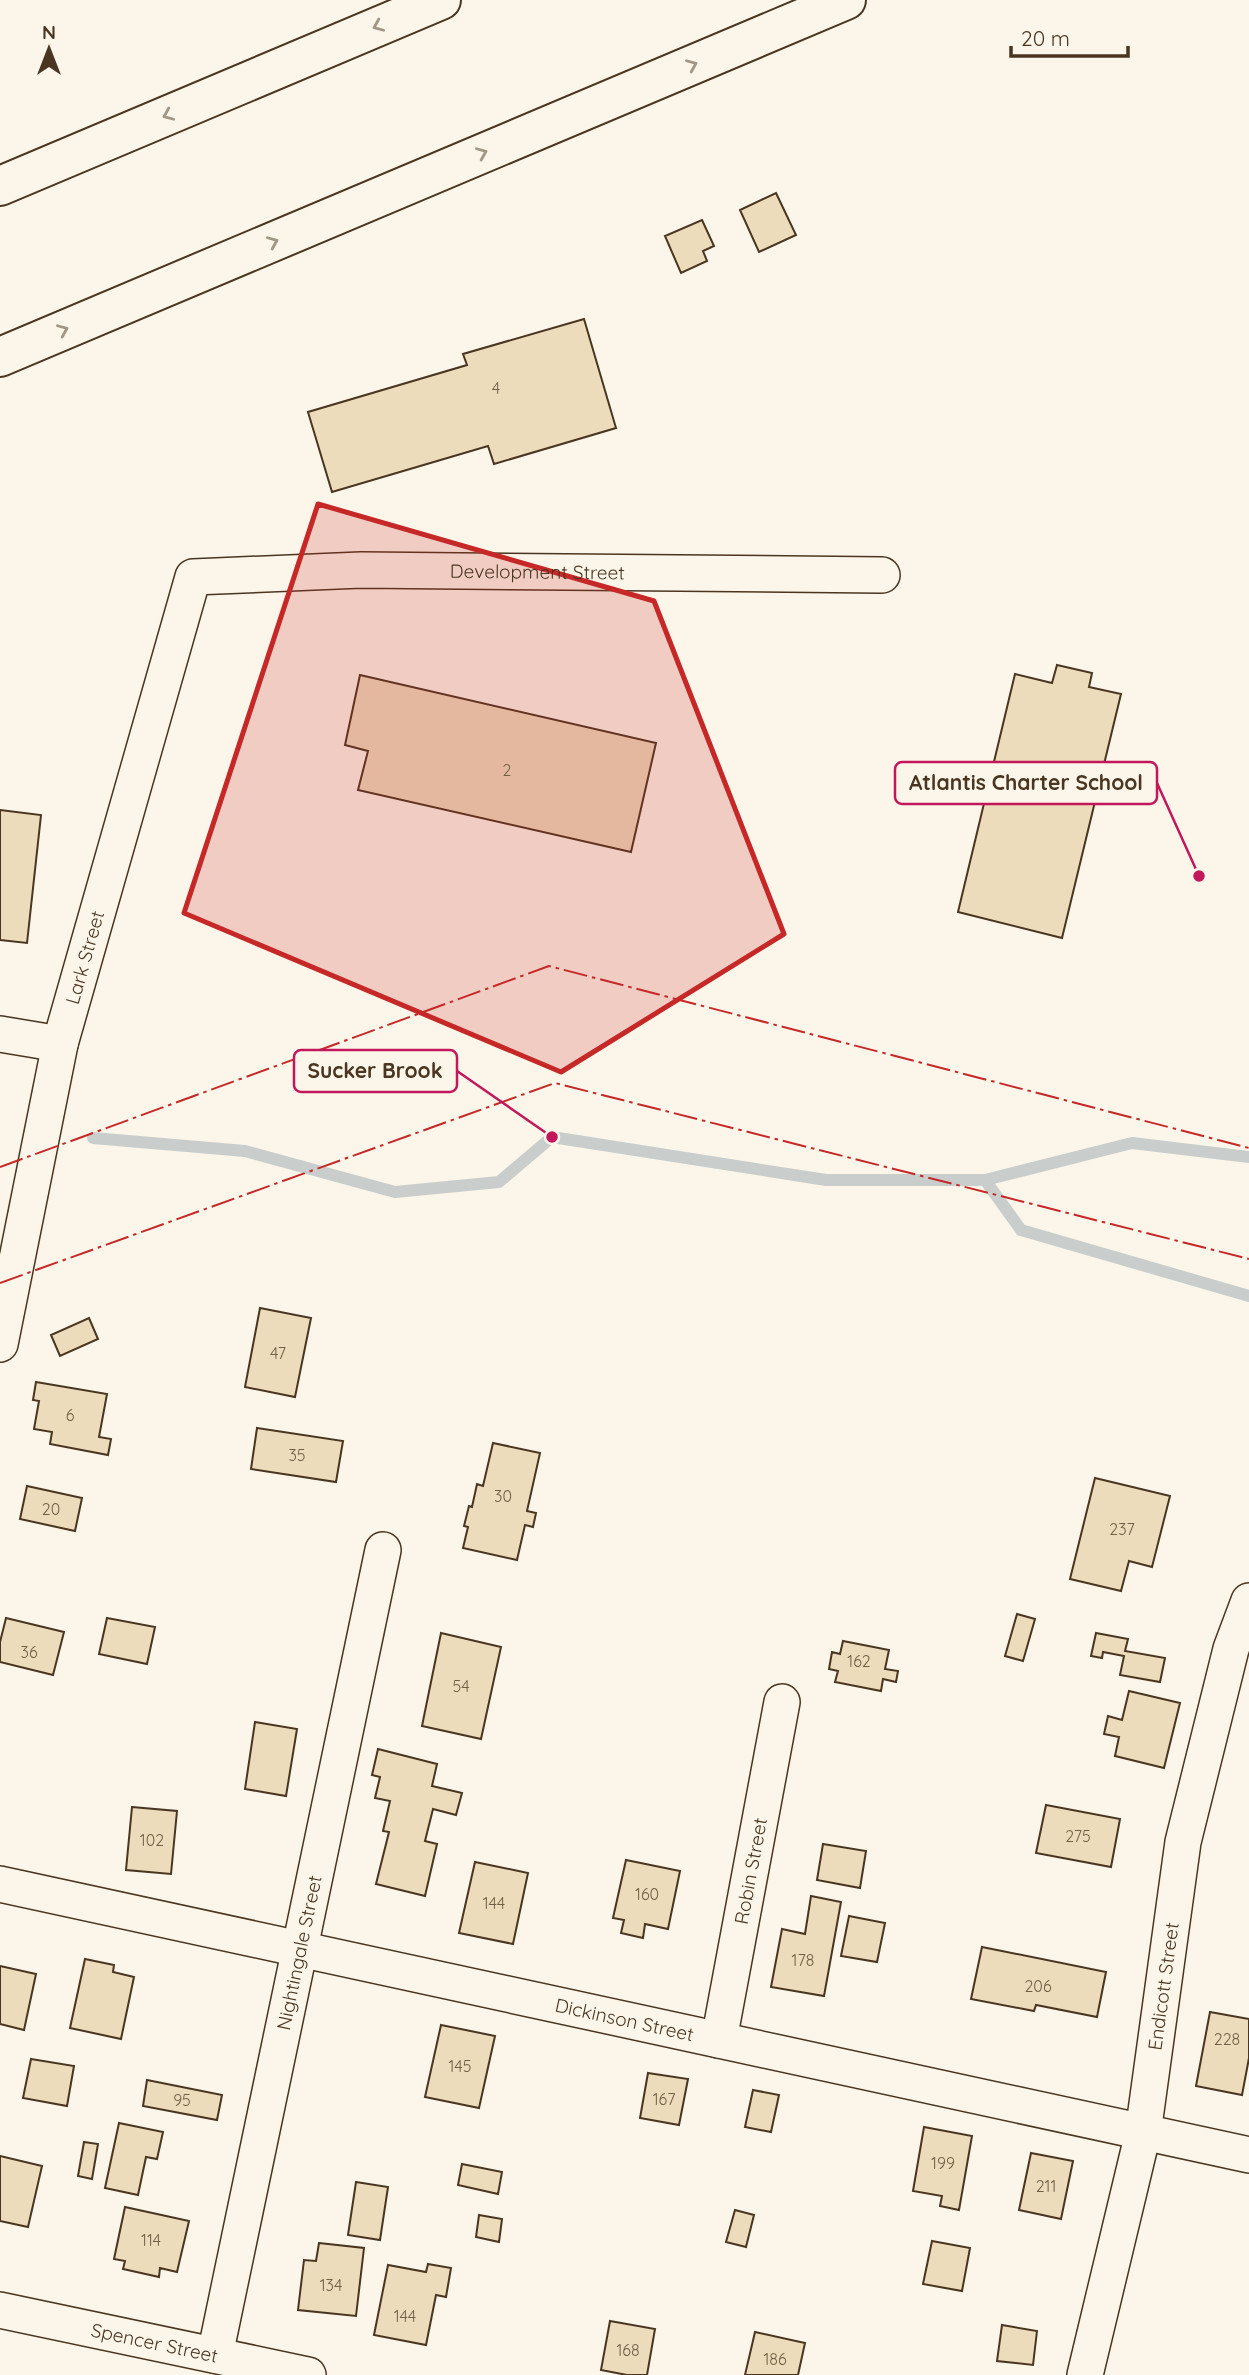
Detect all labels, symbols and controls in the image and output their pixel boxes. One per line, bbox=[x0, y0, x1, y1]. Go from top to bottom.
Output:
north arrow bbox=[14, 14, 84, 84]
scale bar bbox=[1011, 14, 1128, 58]
one-way arrow bbox=[372, 18, 384, 32]
text: N bbox=[42, 20, 56, 44]
text: 20 m bbox=[1021, 25, 1070, 51]
one-way arrow bbox=[684, 59, 697, 73]
one-way arrow bbox=[163, 107, 175, 121]
one-way arrow bbox=[475, 148, 487, 162]
one-way arrow bbox=[266, 236, 278, 250]
one-way arrow bbox=[56, 324, 68, 338]
house number: 4 bbox=[492, 378, 500, 398]
street label: Development Street bbox=[450, 559, 625, 585]
house number: 2 bbox=[503, 760, 512, 780]
callout: Atlantis Charter School bbox=[895, 762, 1157, 804]
text: Atlantis Charter School bbox=[909, 769, 1143, 795]
street label: Lark Street bbox=[60, 908, 109, 1007]
callout: Sucker Brook bbox=[294, 1050, 457, 1092]
text: Sucker Brook bbox=[307, 1057, 443, 1083]
house number: 47 bbox=[270, 1343, 286, 1363]
house number: 6 bbox=[66, 1405, 75, 1425]
house number: 35 bbox=[288, 1445, 306, 1465]
house number: 30 bbox=[494, 1486, 512, 1506]
house number: 20 bbox=[42, 1499, 60, 1519]
house number: 237 bbox=[1109, 1519, 1135, 1539]
house number: 36 bbox=[21, 1642, 38, 1662]
house number: 162 bbox=[847, 1651, 871, 1671]
house number: 54 bbox=[452, 1676, 470, 1696]
street label: Robin Street bbox=[729, 1816, 772, 1926]
house number: 275 bbox=[1065, 1826, 1091, 1846]
house number: 102 bbox=[140, 1830, 164, 1850]
street label: Nightingale Street bbox=[271, 1873, 327, 2032]
house number: 160 bbox=[635, 1884, 659, 1904]
house number: 144 bbox=[483, 1893, 505, 1913]
street label: Endicott Street bbox=[1143, 1921, 1184, 2052]
house number: 178 bbox=[792, 1950, 814, 1970]
house number: 206 bbox=[1025, 1976, 1052, 1996]
street label: Dickinson Street bbox=[553, 1993, 696, 2046]
house number: 228 bbox=[1214, 2029, 1240, 2049]
house number: 145 bbox=[449, 2056, 471, 2076]
house number: 167 bbox=[653, 2089, 675, 2109]
house number: 95 bbox=[173, 2090, 191, 2110]
house number: 199 bbox=[931, 2153, 955, 2173]
house number: 211 bbox=[1036, 2176, 1056, 2196]
house number: 114 bbox=[141, 2230, 161, 2250]
house number: 134 bbox=[320, 2275, 342, 2295]
house number: 144 bbox=[394, 2306, 416, 2326]
street label: Spencer Street bbox=[89, 2318, 220, 2368]
house number: 168 bbox=[616, 2340, 640, 2360]
house number: 186 bbox=[763, 2349, 787, 2369]

